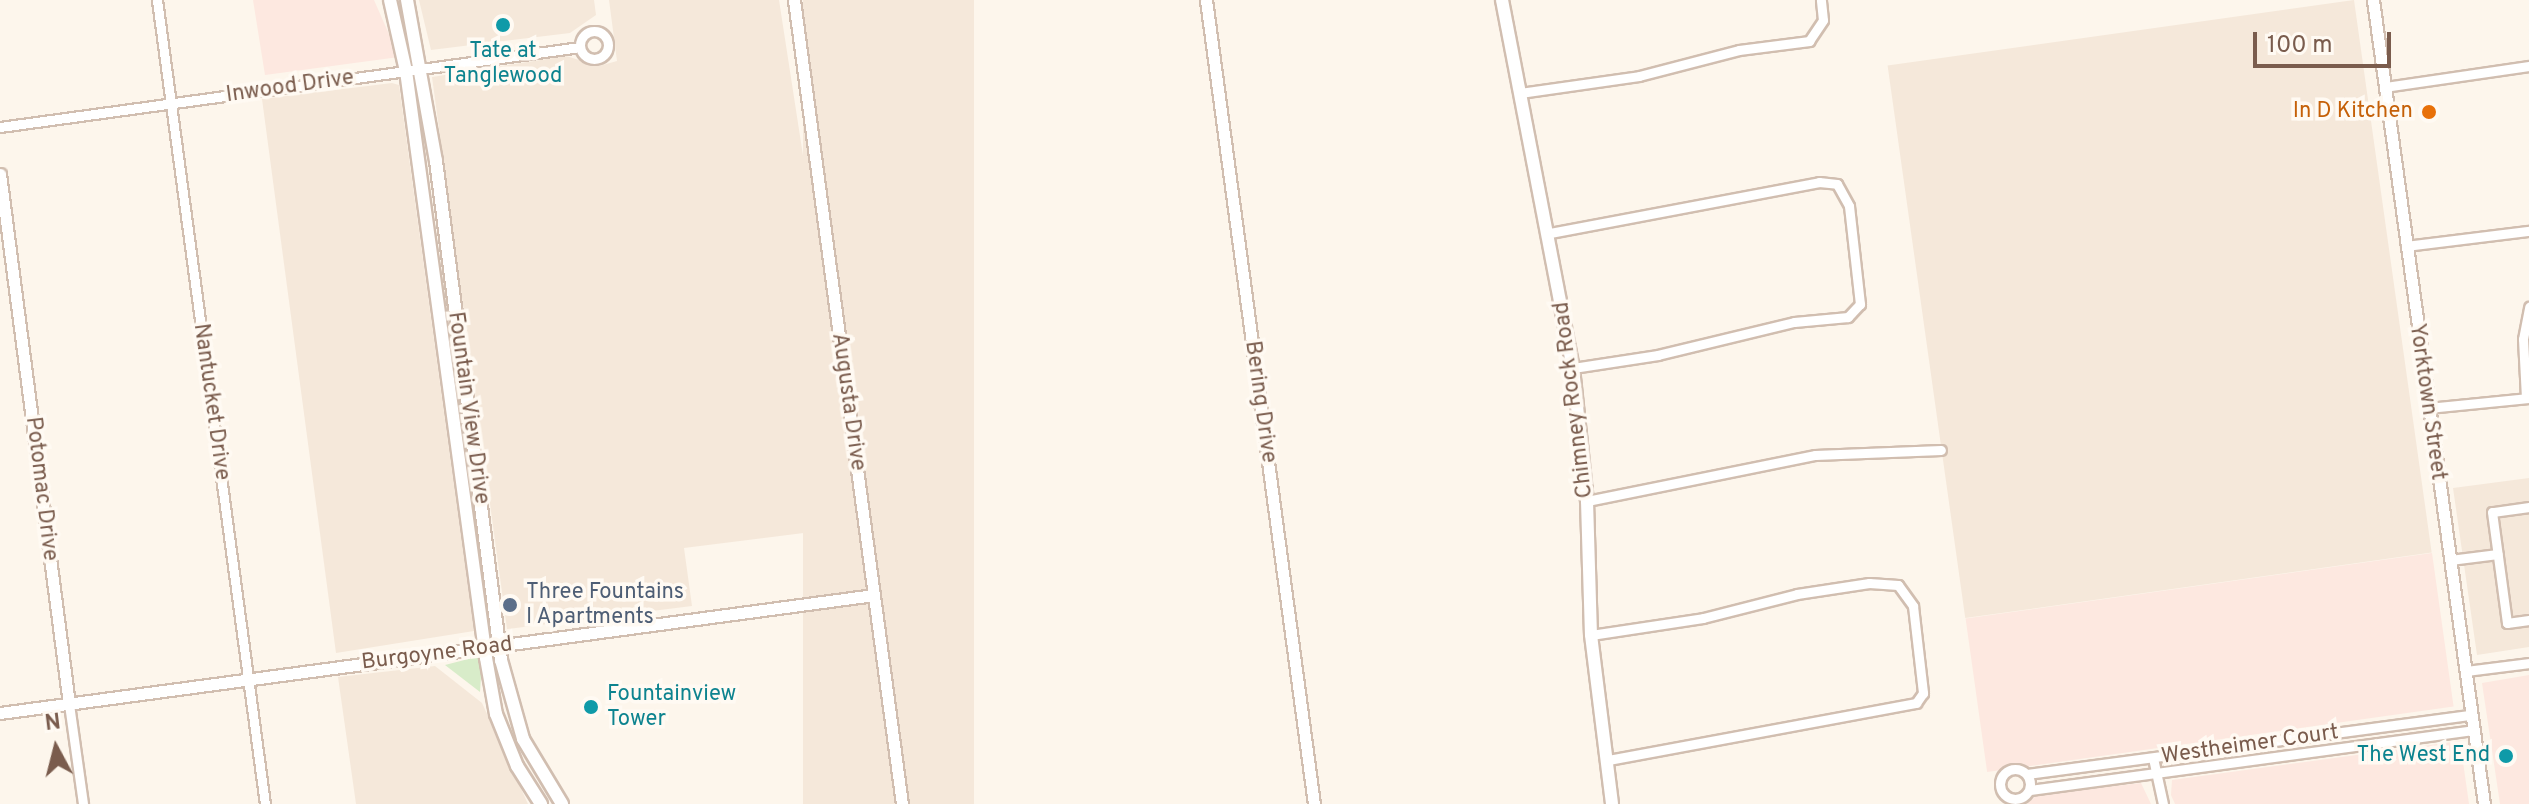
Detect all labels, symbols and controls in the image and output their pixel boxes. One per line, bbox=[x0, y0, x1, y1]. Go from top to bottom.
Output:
marker: Tate at Tanglewood bbox=[494, 16, 512, 34]
scale bar bbox=[2257, 16, 2395, 66]
text: 100 m bbox=[2267, 31, 2333, 61]
place label: Tate at Tanglewood bbox=[444, 38, 562, 90]
street label: Inwood Drive bbox=[224, 65, 356, 109]
place label: In D Kitchen bbox=[2293, 99, 2413, 125]
marker: In D Kitchen bbox=[2420, 103, 2438, 121]
street label: Chimney Rock Road bbox=[1549, 300, 1599, 500]
street label: Fountain View Drive bbox=[441, 310, 495, 506]
street label: Nantucket Drive bbox=[187, 322, 235, 482]
street label: Yorktown Street bbox=[2403, 322, 2451, 482]
street label: Augusta Drive bbox=[825, 331, 871, 473]
street label: Bering Drive bbox=[1238, 339, 1282, 465]
street label: Potomac Drive bbox=[19, 415, 63, 563]
place label: Three Fountains I Apartments bbox=[526, 579, 684, 630]
marker: Three Fountains I Apartments bbox=[501, 596, 519, 614]
street label: Burgoyne Road bbox=[360, 632, 514, 676]
place label: Fountainview Tower bbox=[607, 681, 736, 732]
marker: Fountainview Tower bbox=[582, 698, 600, 716]
north arrow bbox=[16, 708, 96, 788]
text: N bbox=[44, 709, 62, 738]
street label: Westheimer Court bbox=[2160, 719, 2340, 771]
place label: The West End bbox=[2356, 743, 2490, 769]
marker: The West End bbox=[2497, 747, 2515, 765]

